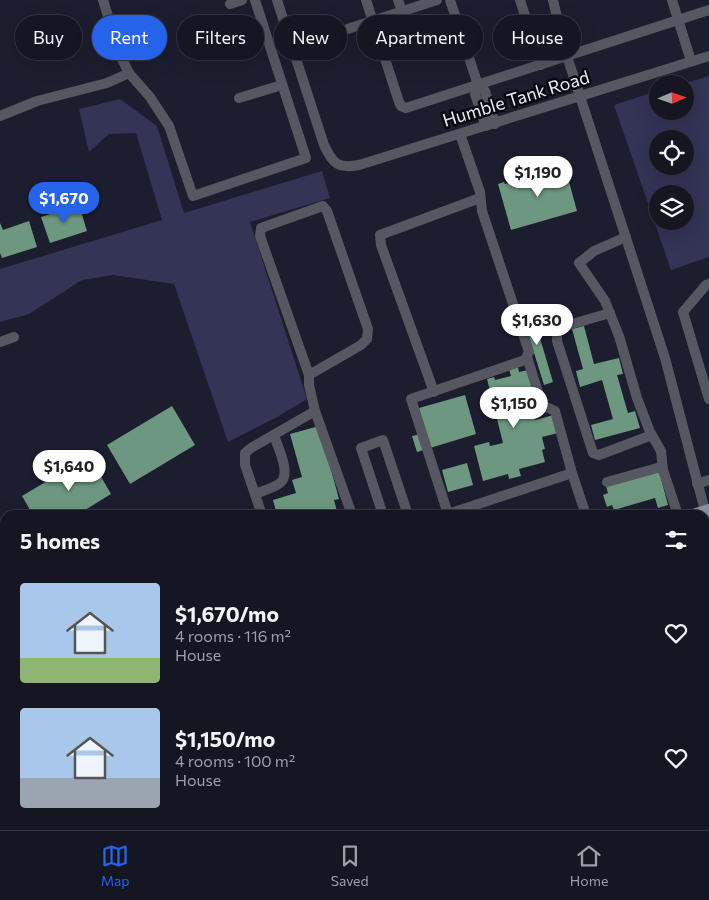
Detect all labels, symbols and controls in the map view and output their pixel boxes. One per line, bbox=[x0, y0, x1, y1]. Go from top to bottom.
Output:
chip: Buy bbox=[15, 15, 82, 60]
chip: Rent bbox=[92, 15, 167, 60]
chip: Filters bbox=[177, 15, 264, 60]
chip: New bbox=[274, 15, 347, 60]
chip: Apartment bbox=[357, 15, 483, 60]
chip: House bbox=[493, 15, 581, 60]
street label: Humble Tank Road bbox=[440, 65, 592, 131]
north arrow bbox=[649, 75, 694, 120]
map controls bbox=[649, 75, 694, 230]
button: locate bbox=[649, 130, 694, 175]
pin: $1,190 bbox=[497, 156, 579, 198]
text: $1,190 bbox=[515, 162, 562, 181]
pin: $1,670 bbox=[23, 182, 105, 224]
button: layers bbox=[649, 185, 694, 230]
text: $1,670 bbox=[39, 188, 89, 207]
pin: $1,630 bbox=[496, 304, 578, 346]
text: $1,630 bbox=[512, 310, 562, 329]
pin: $1,150 bbox=[473, 386, 555, 429]
text: $1,150 bbox=[491, 393, 537, 412]
pin: $1,640 bbox=[28, 450, 110, 492]
text: $1,640 bbox=[44, 456, 94, 475]
icon: filters bbox=[662, 526, 690, 554]
text: 5 homes bbox=[20, 528, 100, 553]
text: $1,670/mo bbox=[175, 601, 279, 626]
icon: home bbox=[60, 603, 120, 663]
icon: heart bbox=[662, 619, 690, 647]
text: 4 rooms · 116 m² bbox=[175, 626, 291, 645]
text: House bbox=[175, 645, 221, 664]
text: $1,150/mo bbox=[175, 726, 275, 751]
icon: home bbox=[60, 728, 120, 788]
icon: heart bbox=[662, 744, 690, 772]
text: 4 rooms · 100 m² bbox=[175, 751, 295, 770]
text: House bbox=[175, 770, 221, 789]
tab: Map bbox=[101, 842, 130, 889]
tab: Saved bbox=[331, 842, 369, 889]
tab: Home bbox=[570, 842, 608, 889]

